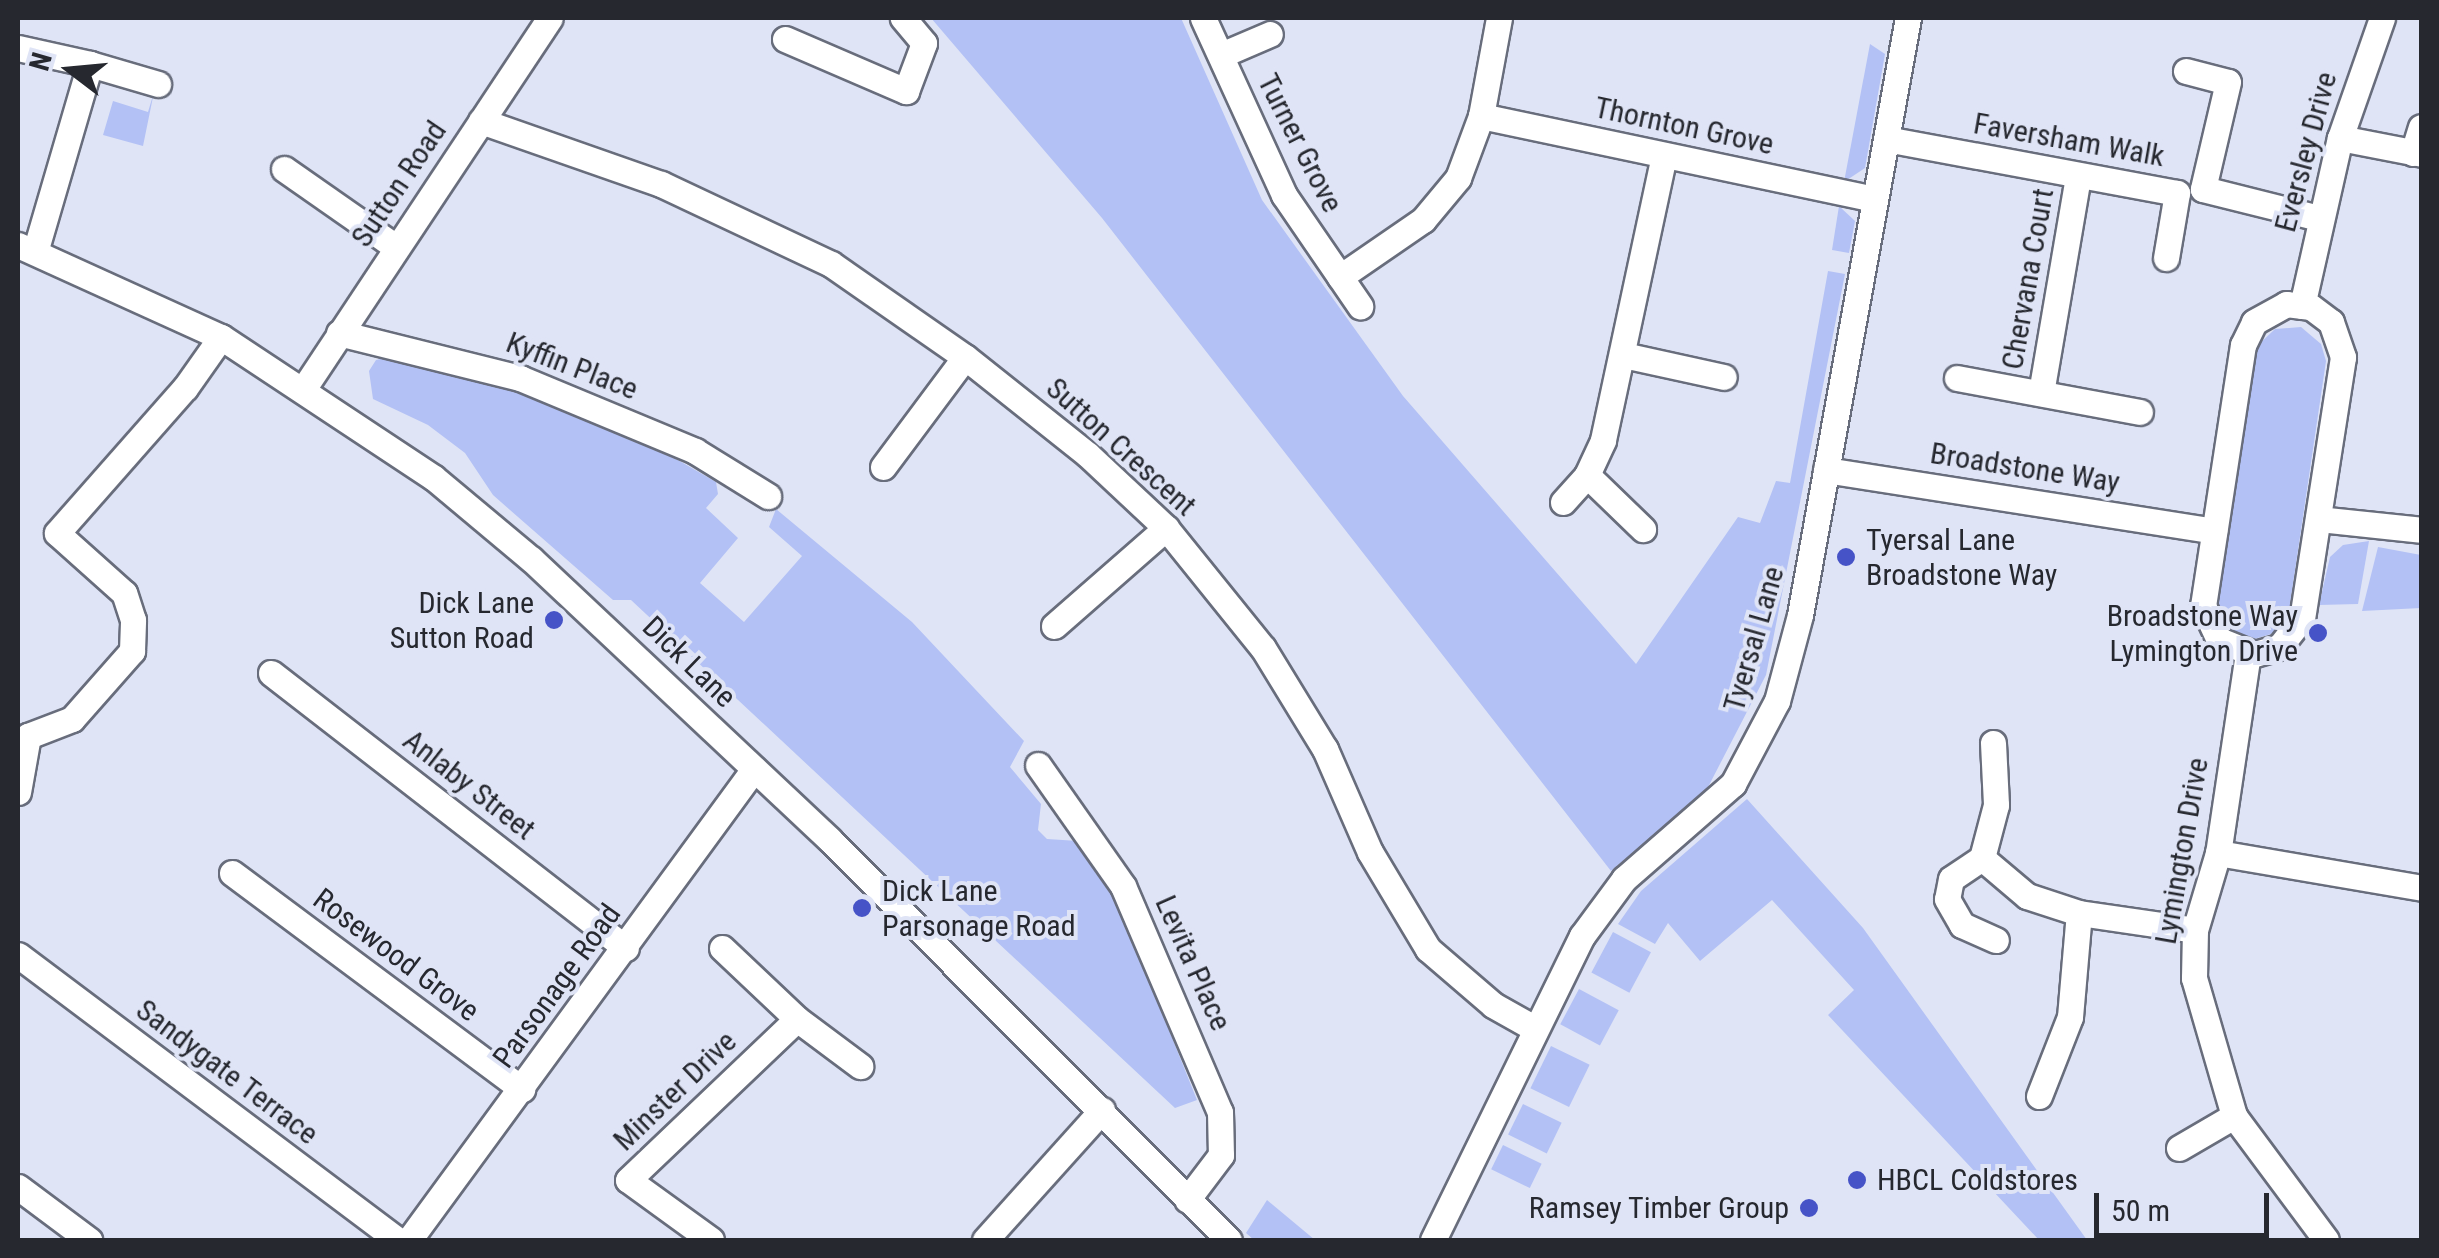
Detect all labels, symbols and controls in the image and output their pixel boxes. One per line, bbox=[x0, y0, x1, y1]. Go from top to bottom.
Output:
north arrow bbox=[20, 20, 120, 120]
text: N bbox=[22, 49, 59, 74]
street label: Turner Grove bbox=[1250, 68, 1350, 218]
street label: Eversley Drive bbox=[2267, 68, 2345, 236]
street label: Thornton Grove bbox=[1591, 89, 1777, 163]
street label: Faversham Walk bbox=[1971, 106, 2167, 174]
street label: Sutton Road bbox=[344, 114, 454, 254]
street label: Chervana Court bbox=[1994, 186, 2062, 372]
street label: Kyffin Place bbox=[501, 324, 643, 408]
street label: Sutton Crescent bbox=[1039, 370, 1203, 524]
street label: Broadstone Way bbox=[1928, 435, 2122, 501]
place label: Tyersal Lane Broadstone Way bbox=[1866, 522, 2057, 592]
marker: Tyersal Lane Broadstone Way bbox=[1835, 546, 1857, 568]
street label: Tyersal Lane bbox=[1716, 562, 1792, 716]
place label: Dick Lane Sutton Road bbox=[390, 585, 534, 656]
place label: Broadstone Way Lymington Drive bbox=[2107, 598, 2298, 668]
marker: Dick Lane Sutton Road bbox=[543, 609, 565, 631]
street label: Dick Lane bbox=[635, 609, 743, 715]
marker: Broadstone Way Lymington Drive bbox=[2307, 622, 2329, 644]
street label: Anlaby Street bbox=[396, 722, 542, 848]
street label: Lymington Drive bbox=[2148, 755, 2216, 947]
place label: Dick Lane Parsonage Road bbox=[882, 873, 1076, 944]
street label: Rosewood Grove bbox=[306, 881, 486, 1029]
street label: Levita Place bbox=[1147, 890, 1239, 1036]
street label: Parsonage Road bbox=[486, 897, 628, 1075]
marker: Dick Lane Parsonage Road bbox=[851, 897, 873, 919]
street label: Sandygate Terrace bbox=[129, 992, 325, 1152]
street label: Minster Drive bbox=[606, 1024, 744, 1158]
place label: HBCL Coldstores bbox=[1877, 1162, 2078, 1198]
marker: HBCL Coldstores bbox=[1846, 1169, 1868, 1191]
scale bar bbox=[2099, 1173, 2274, 1235]
place label: Ramsey Timber Group bbox=[1528, 1190, 1789, 1226]
text: 50 m bbox=[2111, 1193, 2170, 1228]
marker: Ramsey Timber Group bbox=[1798, 1197, 1820, 1219]

